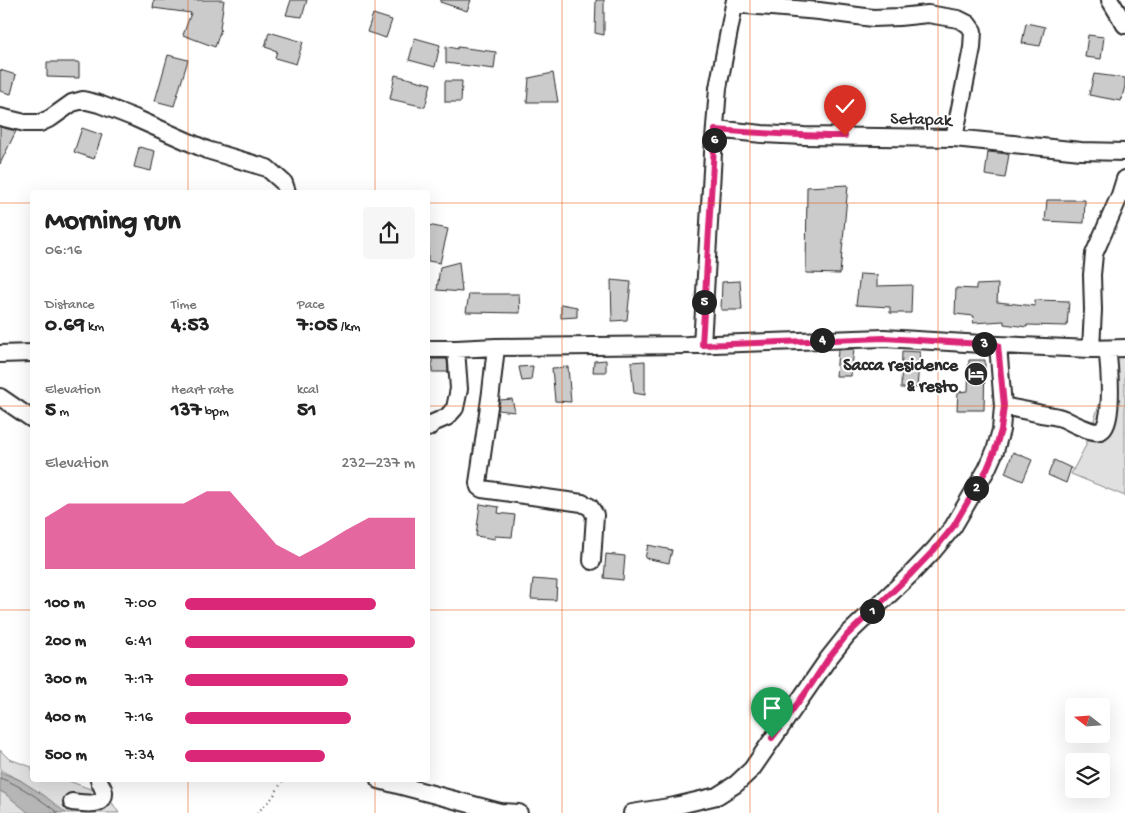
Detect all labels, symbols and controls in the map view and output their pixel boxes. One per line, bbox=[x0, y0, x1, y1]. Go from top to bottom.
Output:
pin bbox=[824, 85, 866, 136]
icon: check bbox=[831, 92, 859, 120]
street label: Setapak bbox=[890, 109, 954, 132]
pin: 6 bbox=[702, 128, 726, 152]
text: 6 bbox=[711, 132, 718, 149]
text: Morning run bbox=[45, 206, 180, 239]
button: share bbox=[363, 207, 415, 259]
text: 06:16 bbox=[45, 242, 82, 261]
pin: 5 bbox=[692, 290, 716, 314]
text: 5 bbox=[701, 294, 708, 311]
text: Distance bbox=[45, 297, 94, 314]
text: Time bbox=[171, 297, 197, 314]
text: Pace bbox=[297, 297, 324, 314]
text: 0.69 bbox=[45, 314, 85, 339]
text: 4:53 bbox=[171, 314, 209, 339]
text: 7:05 bbox=[297, 314, 337, 339]
text: km bbox=[85, 319, 104, 336]
text: /km bbox=[337, 319, 360, 336]
pin: 4 bbox=[810, 328, 834, 352]
text: 4 bbox=[819, 332, 826, 349]
pin: 3 bbox=[972, 332, 996, 356]
text: 3 bbox=[981, 336, 988, 353]
place label: Sacca residence & resto bbox=[843, 356, 959, 398]
hotel icon: Sacca residence & resto bbox=[963, 361, 989, 387]
text: Elevation bbox=[45, 382, 101, 399]
text: Heart rate bbox=[171, 382, 234, 399]
text: kcal bbox=[297, 382, 319, 399]
text: 5 bbox=[45, 399, 56, 424]
text: 137 bbox=[171, 399, 201, 424]
text: 51 bbox=[297, 399, 317, 424]
text: m bbox=[56, 404, 69, 421]
text: bpm bbox=[201, 404, 229, 421]
text: Elevation bbox=[45, 455, 109, 474]
text: 232–237 m bbox=[342, 455, 415, 474]
pin: 2 bbox=[964, 476, 988, 500]
text: 2 bbox=[973, 480, 980, 497]
text: 100 m bbox=[45, 595, 85, 614]
text: 7:00 bbox=[125, 595, 157, 614]
pin: 1 bbox=[860, 598, 884, 624]
text: 1 bbox=[870, 603, 875, 620]
text: 200 m bbox=[45, 633, 86, 652]
text: 6:41 bbox=[125, 633, 152, 652]
text: 300 m bbox=[45, 671, 87, 690]
text: 7:17 bbox=[125, 671, 153, 690]
pin bbox=[751, 687, 793, 738]
icon: arrive bbox=[758, 694, 786, 722]
north arrow bbox=[1065, 698, 1110, 742]
map controls bbox=[1065, 698, 1110, 798]
text: 400 m bbox=[45, 709, 86, 728]
text: 7:16 bbox=[125, 709, 153, 728]
text: 500 m bbox=[45, 747, 87, 766]
text: 7:34 bbox=[125, 747, 154, 766]
button: layers bbox=[1065, 753, 1110, 798]

